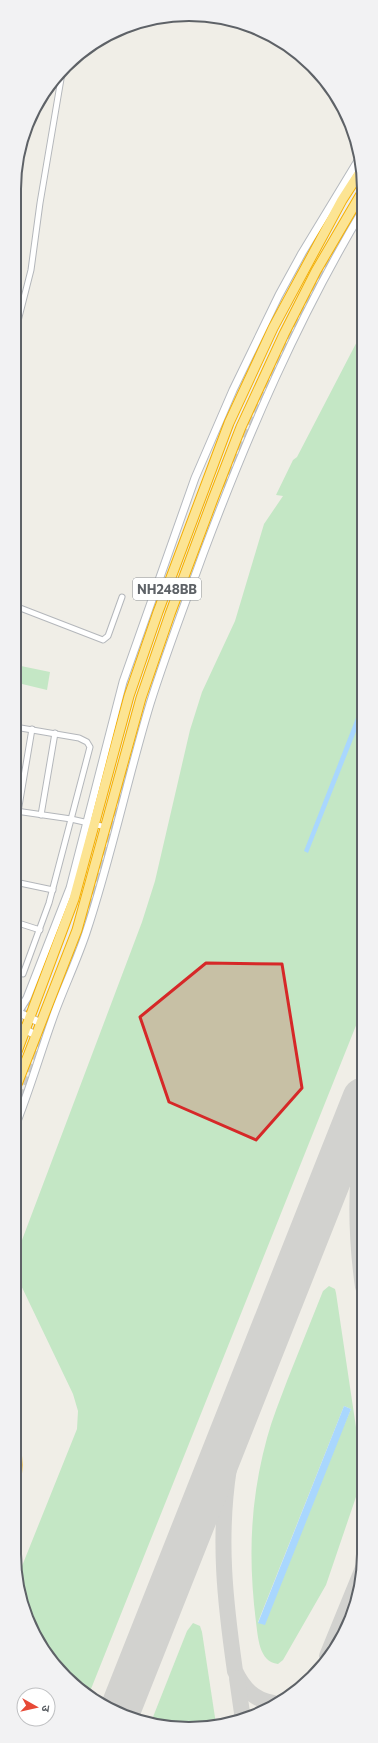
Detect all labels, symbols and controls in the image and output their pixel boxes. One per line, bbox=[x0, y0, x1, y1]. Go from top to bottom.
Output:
road number: NH248BB bbox=[133, 578, 201, 600]
north arrow bbox=[16, 1687, 56, 1727]
text: उ bbox=[39, 1704, 53, 1713]

